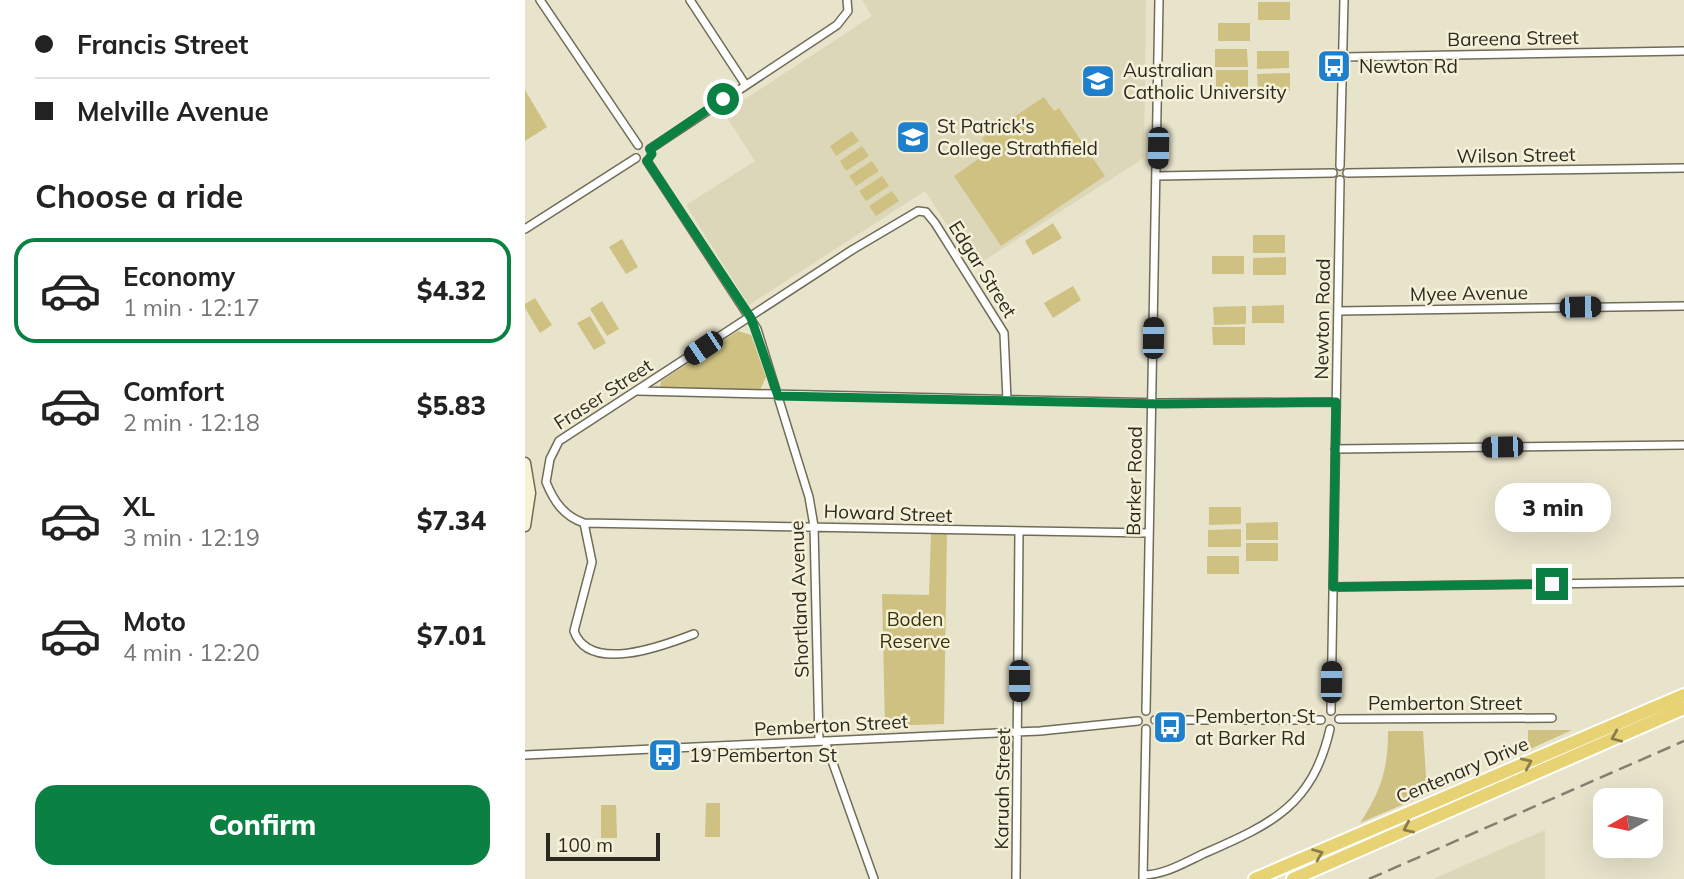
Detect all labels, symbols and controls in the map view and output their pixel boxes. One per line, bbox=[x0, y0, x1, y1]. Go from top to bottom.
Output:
street label: Bareena Street bbox=[1447, 25, 1579, 51]
text: Francis Street bbox=[77, 28, 248, 61]
bus stop icon: Newton Rd bbox=[1315, 47, 1353, 85]
place label: Newton Rd bbox=[1359, 54, 1458, 78]
place label: Australian Catholic University bbox=[1123, 58, 1287, 104]
school or university icon: Australian Catholic University bbox=[1079, 62, 1117, 100]
route start bbox=[707, 83, 739, 115]
text: Melville Avenue bbox=[77, 95, 269, 128]
place label: St Patrick's College Strathfield bbox=[937, 114, 1098, 160]
school or university icon: St Patrick's College Strathfield bbox=[894, 118, 932, 156]
car bbox=[1148, 127, 1169, 169]
street label: Wilson Street bbox=[1456, 142, 1576, 168]
text: Choose a ride bbox=[35, 176, 243, 216]
street label: Edgar Street bbox=[944, 216, 1022, 322]
street label: Newton Road bbox=[1309, 258, 1335, 380]
icon: car bbox=[39, 259, 102, 322]
text: Economy bbox=[123, 260, 235, 293]
text: $4.32 bbox=[417, 274, 486, 307]
street label: Myee Avenue bbox=[1410, 280, 1528, 306]
text: 1 min · 12:17 bbox=[123, 293, 260, 322]
car bbox=[1559, 296, 1602, 318]
car bbox=[1143, 317, 1164, 359]
car bbox=[680, 328, 727, 368]
street label: Fraser Street bbox=[549, 353, 657, 435]
icon: car bbox=[39, 374, 102, 437]
text: Comfort bbox=[123, 375, 224, 408]
text: $5.83 bbox=[417, 389, 486, 422]
text: 2 min · 12:18 bbox=[123, 408, 260, 437]
street label: Barker Road bbox=[1121, 426, 1147, 536]
car bbox=[1481, 436, 1524, 458]
callout: 3 min bbox=[1494, 482, 1610, 532]
icon: car bbox=[39, 489, 102, 552]
text: XL bbox=[123, 490, 155, 523]
text: 3 min bbox=[1522, 493, 1584, 522]
street label: Howard Street bbox=[823, 499, 953, 527]
text: $7.34 bbox=[417, 504, 486, 537]
street label: Shortland Avenue bbox=[784, 520, 814, 678]
text: 3 min · 12:19 bbox=[123, 523, 260, 552]
route end bbox=[1536, 568, 1568, 600]
icon: car bbox=[39, 604, 102, 667]
text: Moto bbox=[123, 605, 186, 638]
park label: Boden Reserve bbox=[880, 607, 950, 653]
text: $7.01 bbox=[417, 619, 486, 652]
text: 4 min · 12:20 bbox=[123, 638, 260, 667]
car bbox=[1009, 660, 1030, 702]
car bbox=[1321, 661, 1342, 703]
street label: Pemberton Street bbox=[1368, 691, 1522, 715]
place label: Pemberton St at Barker Rd bbox=[1195, 704, 1315, 750]
bus stop icon: Pemberton St at Barker Rd bbox=[1151, 708, 1189, 746]
street label: Pemberton Street bbox=[753, 709, 909, 741]
street label: Karuah Street bbox=[989, 728, 1015, 850]
one-way arrow bbox=[1611, 729, 1624, 743]
street label: Centenary Drive bbox=[1392, 731, 1532, 809]
bus stop icon: 19 Pemberton St bbox=[646, 736, 684, 774]
place label: 19 Pemberton St bbox=[689, 743, 837, 767]
one-way arrow bbox=[1520, 757, 1532, 771]
button: Confirm bbox=[35, 785, 490, 865]
north arrow bbox=[1593, 788, 1663, 858]
map controls bbox=[1593, 788, 1663, 858]
one-way arrow bbox=[1403, 820, 1415, 834]
scale bar bbox=[546, 830, 660, 862]
text: 100 m bbox=[557, 833, 613, 857]
one-way arrow bbox=[1312, 848, 1324, 862]

